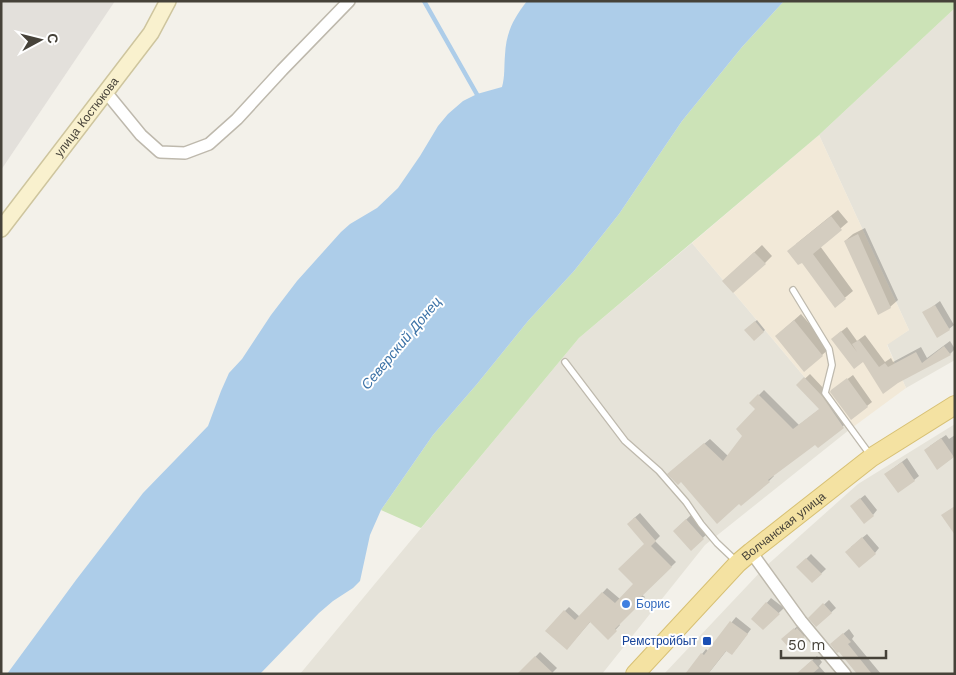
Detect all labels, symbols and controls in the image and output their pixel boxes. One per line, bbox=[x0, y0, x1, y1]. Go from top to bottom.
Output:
north arrow bbox=[15, 15, 65, 65]
text: С bbox=[44, 32, 61, 44]
street label: улица Костюкова bbox=[52, 74, 122, 160]
water label: Северский Донец bbox=[358, 294, 444, 392]
street label: Волчанская улица bbox=[739, 489, 829, 564]
place label: Борис bbox=[636, 597, 670, 611]
marker: Борис bbox=[620, 598, 632, 610]
scale bar bbox=[781, 628, 886, 660]
place label: Ремстройбыт bbox=[622, 634, 697, 648]
marker: Ремстройбыт bbox=[701, 635, 713, 647]
text: 50 m bbox=[788, 636, 825, 654]

